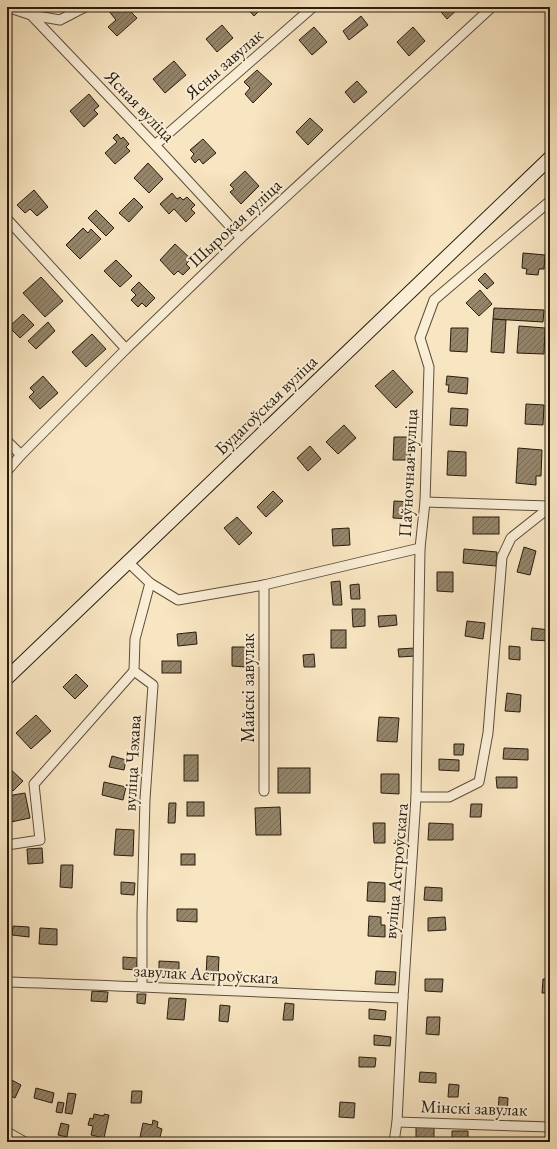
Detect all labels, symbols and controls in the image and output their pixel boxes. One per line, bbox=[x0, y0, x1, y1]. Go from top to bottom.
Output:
street label: Ясны завулак bbox=[179, 23, 268, 105]
street label: Ясная вуліца bbox=[100, 64, 181, 147]
street label: Шырокая вуліца bbox=[183, 173, 287, 272]
street label: Будагоўская вуліца bbox=[209, 349, 322, 460]
street label: Паўночная вуліца bbox=[393, 407, 422, 538]
street label: Майскі завулак bbox=[236, 633, 259, 743]
street label: вуліца Чэхава bbox=[117, 713, 146, 812]
street label: вуліца Астроўскага bbox=[378, 801, 413, 940]
street label: завулак Астроўскага bbox=[133, 958, 280, 989]
street label: Мінскі завулак bbox=[420, 1094, 528, 1121]

